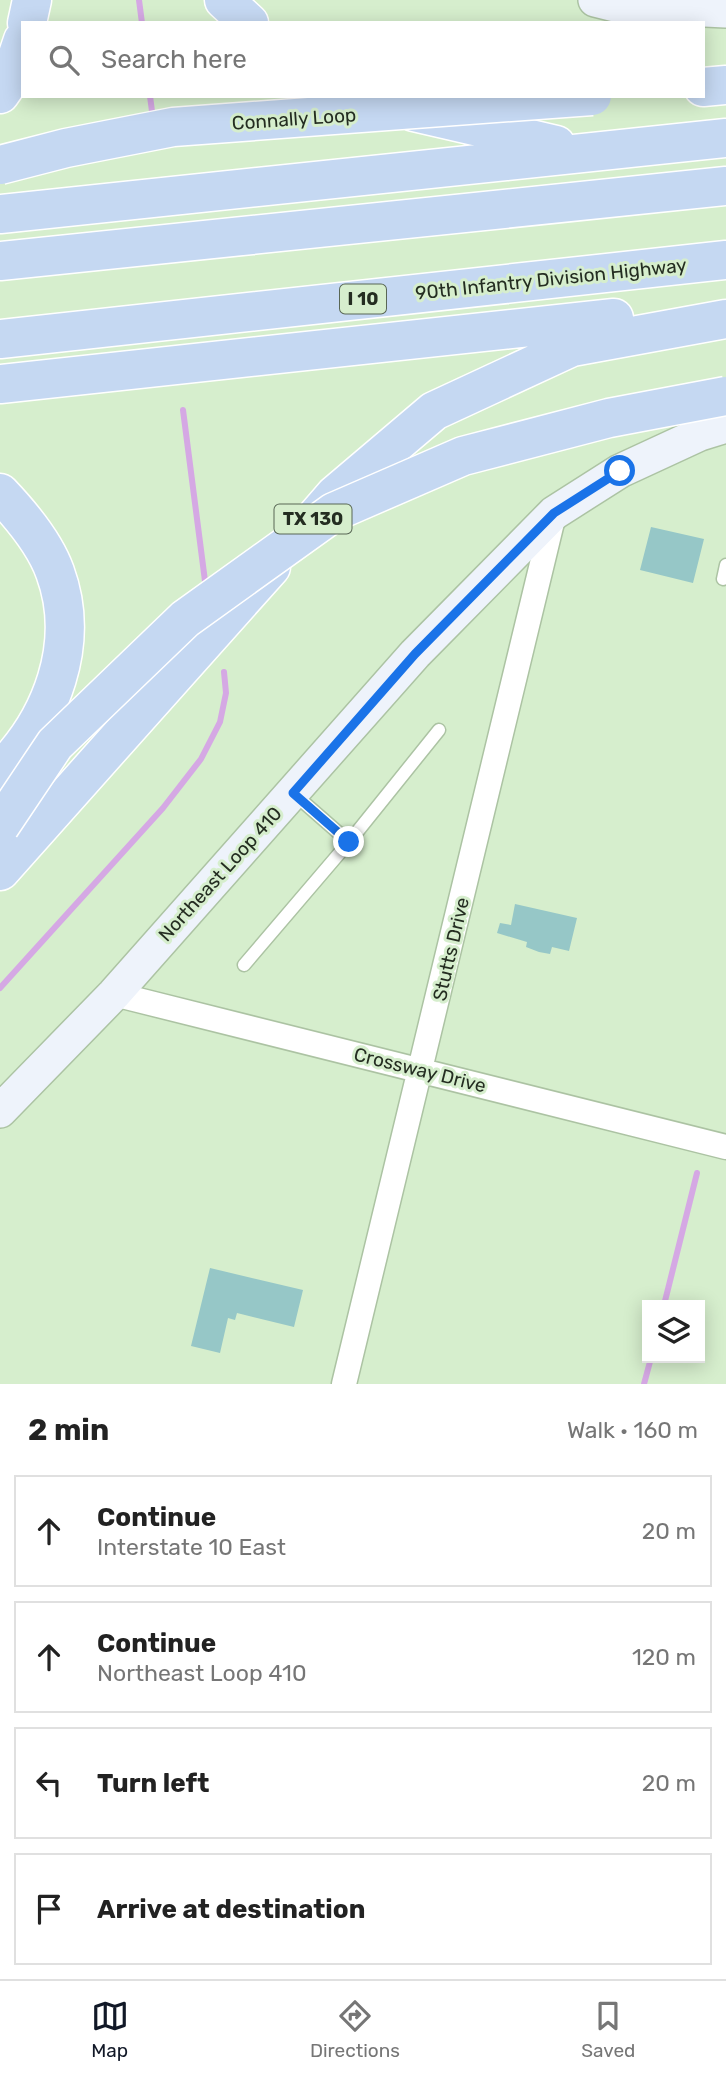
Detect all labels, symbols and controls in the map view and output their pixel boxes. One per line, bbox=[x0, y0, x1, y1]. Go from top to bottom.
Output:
search box bbox=[21, 21, 705, 98]
icon: search bbox=[45, 41, 83, 79]
text: Search here bbox=[101, 44, 247, 75]
street label: Connally Loop bbox=[231, 103, 357, 135]
street label: 90th Infantry Division Highway bbox=[414, 253, 688, 305]
road number: I 10 bbox=[340, 284, 386, 314]
route start bbox=[604, 455, 635, 486]
road number: TX 130 bbox=[274, 504, 352, 534]
street label: Northeast Loop 410 bbox=[154, 802, 286, 946]
route end bbox=[333, 826, 364, 857]
street label: Stutts Drive bbox=[428, 895, 474, 1003]
street label: Crossway Drive bbox=[352, 1042, 488, 1098]
map controls bbox=[642, 1300, 705, 1363]
button: layers bbox=[642, 1300, 705, 1363]
text: 2 min bbox=[28, 1412, 109, 1448]
text: Walk · 160 m bbox=[567, 1416, 698, 1444]
text: Continue bbox=[97, 1502, 216, 1533]
icon: ahead bbox=[30, 1512, 68, 1550]
text: 20 m bbox=[642, 1517, 696, 1545]
text: Interstate 10 East bbox=[97, 1533, 286, 1561]
text: Continue bbox=[97, 1628, 216, 1659]
icon: ahead bbox=[30, 1638, 68, 1676]
text: 120 m bbox=[632, 1643, 696, 1671]
text: Northeast Loop 410 bbox=[97, 1659, 307, 1687]
icon: left bbox=[30, 1764, 68, 1802]
text: Turn left bbox=[97, 1768, 209, 1799]
text: 20 m bbox=[642, 1769, 696, 1797]
icon: arrive bbox=[30, 1890, 68, 1928]
text: Arrive at destination bbox=[97, 1894, 365, 1925]
tab: Map bbox=[91, 1997, 129, 2062]
tab: Directions bbox=[310, 1997, 400, 2062]
tab: Saved bbox=[581, 1997, 635, 2062]

